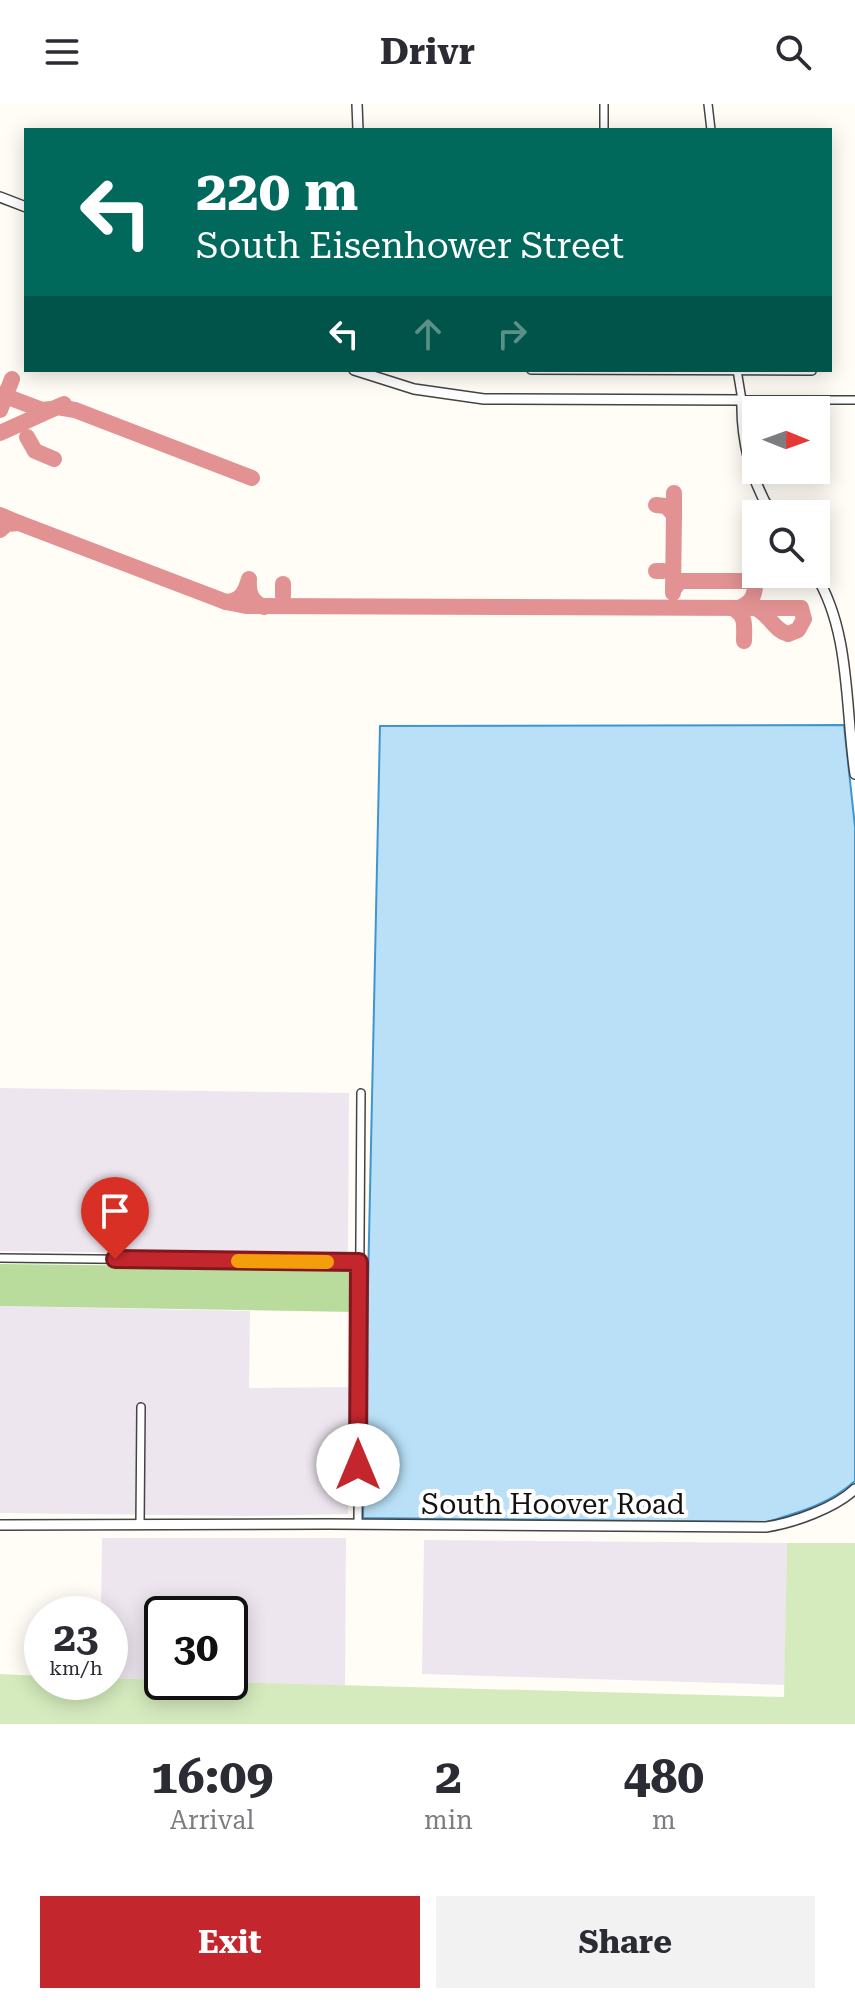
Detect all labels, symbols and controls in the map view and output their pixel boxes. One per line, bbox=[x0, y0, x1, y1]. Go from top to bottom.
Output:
icon: menu bbox=[40, 30, 84, 74]
icon: search bbox=[771, 30, 815, 74]
text: Drivr bbox=[380, 31, 475, 73]
text: 220 m bbox=[196, 158, 358, 224]
icon: left bbox=[64, 160, 168, 264]
text: South Eisenhower Street bbox=[196, 225, 624, 267]
icon: left bbox=[322, 312, 366, 356]
icon: ahead bbox=[406, 312, 450, 356]
icon: right bbox=[490, 312, 534, 356]
north arrow bbox=[742, 396, 830, 484]
map controls bbox=[742, 396, 830, 588]
button: search bbox=[742, 500, 830, 588]
pin bbox=[81, 1177, 149, 1259]
icon: arrive bbox=[93, 1189, 137, 1233]
position arrow bbox=[316, 1423, 400, 1507]
street label: South Hoover Road bbox=[421, 1488, 685, 1521]
speed limit sign: 30 bbox=[144, 1596, 248, 1700]
text: 23 bbox=[54, 1614, 98, 1661]
text: km/h bbox=[49, 1656, 103, 1680]
text: 16:09 bbox=[151, 1749, 273, 1805]
text: 2 bbox=[435, 1749, 462, 1805]
text: 480 bbox=[624, 1749, 704, 1805]
text: Arrival bbox=[170, 1805, 254, 1835]
text: min bbox=[424, 1805, 473, 1835]
text: m bbox=[652, 1805, 676, 1835]
button: Exit bbox=[40, 1896, 420, 1988]
button: Share bbox=[436, 1896, 815, 1988]

